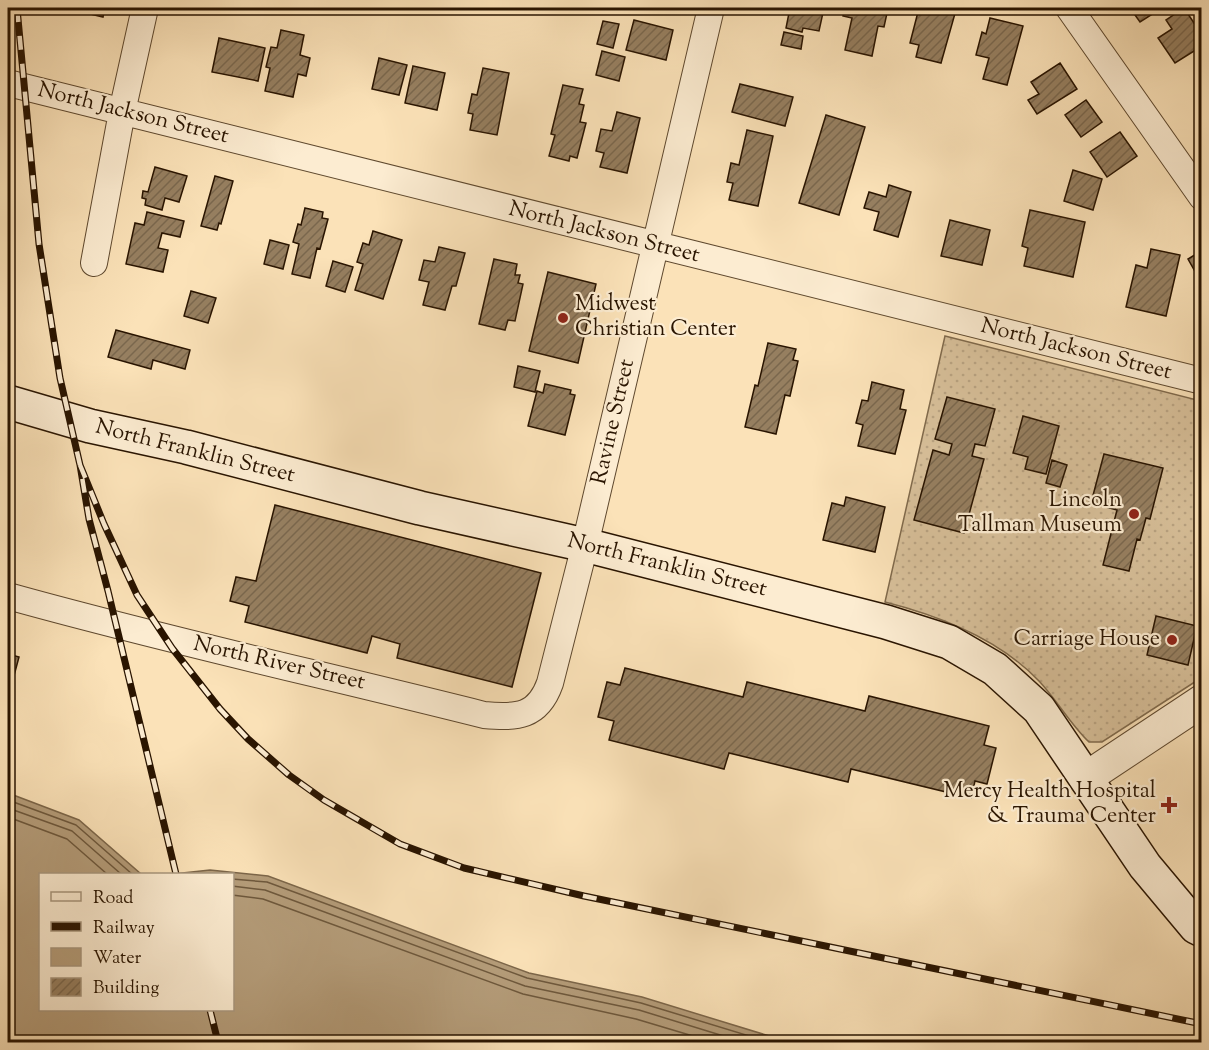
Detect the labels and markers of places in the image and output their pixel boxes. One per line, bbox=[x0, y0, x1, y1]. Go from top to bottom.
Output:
place label: Midwest Christian Center bbox=[575, 289, 736, 346]
marker: Midwest Christian Center bbox=[556, 311, 570, 325]
place label: Lincoln Tallman Museum bbox=[958, 485, 1122, 542]
marker: Lincoln Tallman Museum bbox=[1127, 507, 1141, 521]
place label: Carriage House bbox=[1014, 624, 1160, 656]
marker: Carriage House bbox=[1165, 633, 1179, 647]
place label: Mercy Health Hospital & Trauma Center bbox=[944, 776, 1156, 833]
marker: Mercy Health Hospital & Trauma Center bbox=[1160, 796, 1178, 814]

